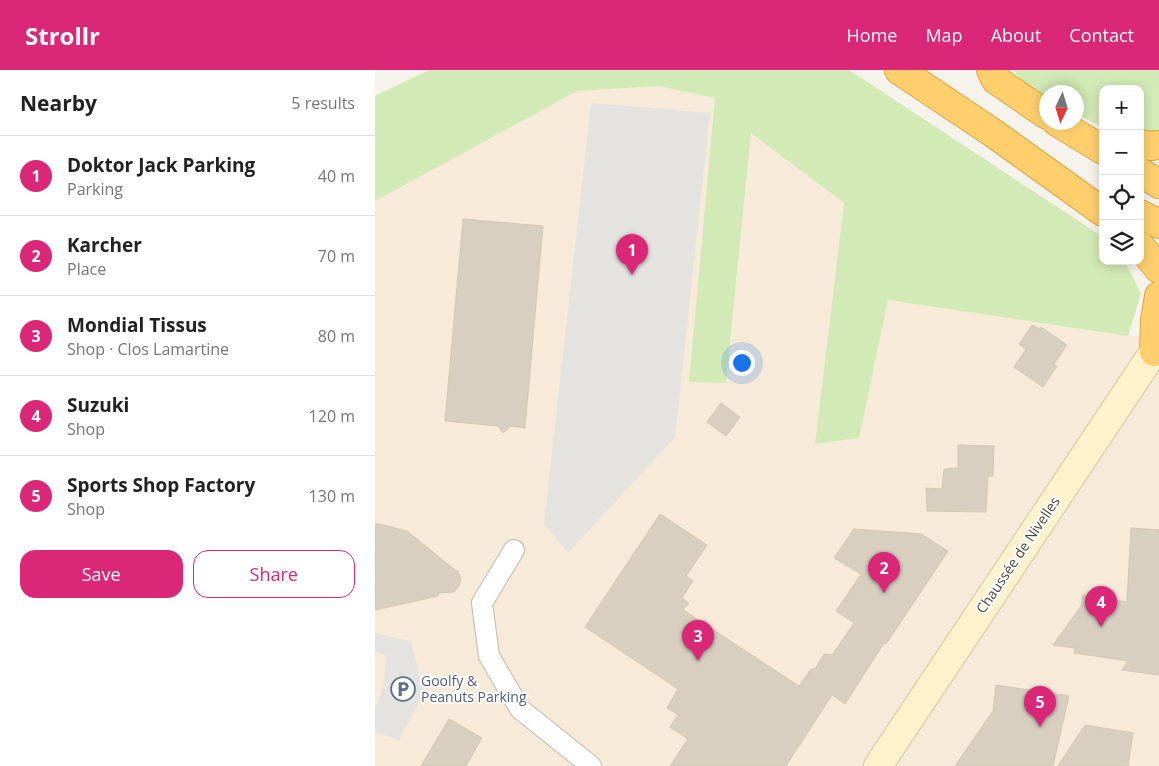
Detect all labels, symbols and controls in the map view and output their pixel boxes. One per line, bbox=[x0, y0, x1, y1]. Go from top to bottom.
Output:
text: Strollr bbox=[25, 19, 100, 52]
text: Home bbox=[847, 23, 897, 47]
text: Map bbox=[925, 23, 963, 47]
text: About bbox=[991, 23, 1041, 47]
text: Contact bbox=[1069, 23, 1134, 47]
north arrow bbox=[1039, 85, 1084, 130]
map controls bbox=[1099, 85, 1144, 265]
button: + bbox=[1099, 85, 1144, 130]
text: Nearby bbox=[20, 89, 97, 117]
text: 5 results bbox=[291, 92, 355, 114]
button: − bbox=[1099, 130, 1144, 175]
text: Doktor Jack Parking bbox=[67, 152, 255, 178]
text: 1 bbox=[31, 165, 41, 187]
text: 40 m bbox=[318, 165, 355, 187]
button: locate bbox=[1099, 175, 1144, 220]
text: Parking bbox=[67, 178, 123, 200]
button: layers bbox=[1099, 220, 1144, 265]
text: Karcher bbox=[67, 232, 142, 258]
pin: 1 bbox=[616, 234, 648, 275]
text: 2 bbox=[31, 245, 41, 267]
text: 70 m bbox=[318, 245, 355, 267]
text: Place bbox=[67, 258, 106, 280]
text: Mondial Tissus bbox=[67, 312, 207, 338]
text: 3 bbox=[31, 325, 41, 347]
text: 80 m bbox=[318, 325, 355, 347]
text: Shop · Clos Lamartine bbox=[67, 338, 229, 360]
your location bbox=[729, 350, 755, 376]
text: Suzuki bbox=[67, 392, 129, 418]
text: 4 bbox=[31, 405, 41, 427]
text: 120 m bbox=[309, 405, 355, 427]
text: Shop bbox=[67, 418, 105, 440]
text: Sports Shop Factory bbox=[67, 472, 255, 498]
text: 5 bbox=[31, 485, 41, 507]
text: 130 m bbox=[309, 485, 355, 507]
street label: Chaussée de Nivelles bbox=[971, 492, 1064, 617]
text: Shop bbox=[67, 498, 105, 520]
button: Save bbox=[20, 550, 183, 598]
button: Share bbox=[193, 550, 355, 598]
pin: 2 bbox=[868, 552, 900, 593]
pin: 4 bbox=[1085, 586, 1117, 627]
pin: 3 bbox=[682, 620, 714, 661]
place label: Goolfy & Peanuts Parking bbox=[421, 671, 527, 706]
parking icon: Goolfy & Peanuts Parking bbox=[390, 676, 416, 702]
pin: 5 bbox=[1024, 686, 1056, 727]

